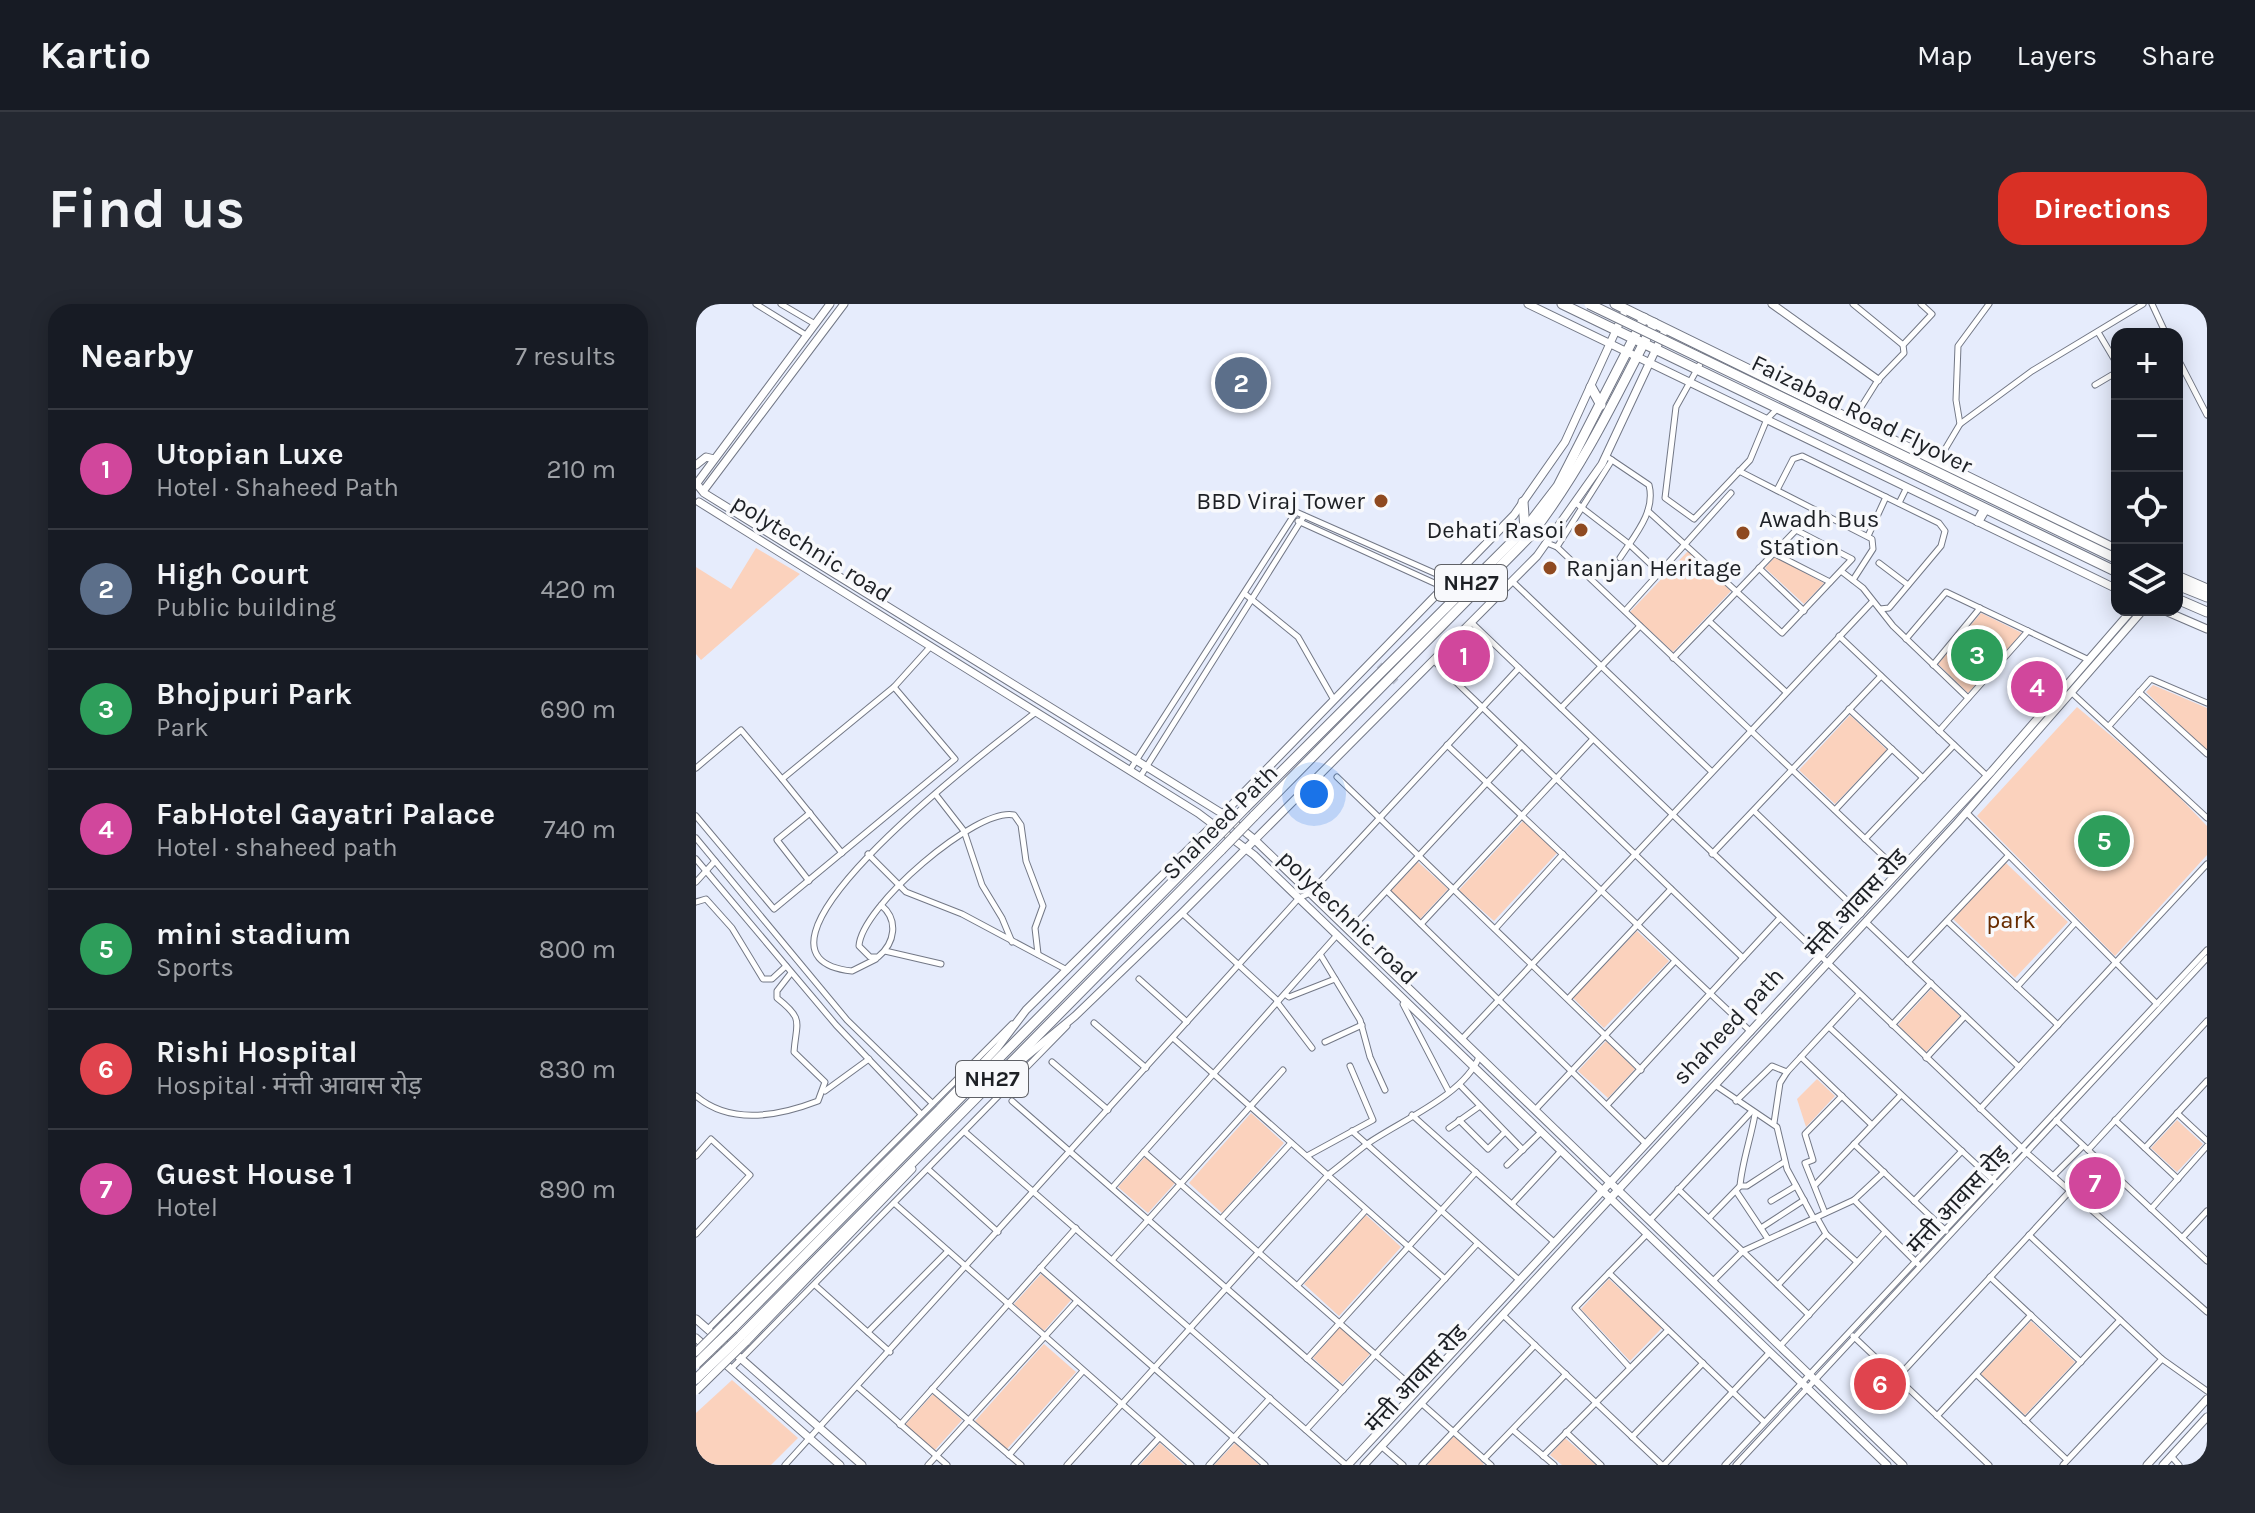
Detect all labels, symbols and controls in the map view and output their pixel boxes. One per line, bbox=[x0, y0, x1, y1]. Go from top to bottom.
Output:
text: Kartio bbox=[40, 33, 151, 78]
text: Map bbox=[1917, 39, 1972, 72]
text: Layers bbox=[2016, 39, 2097, 72]
text: Share bbox=[2141, 39, 2215, 72]
button: Directions bbox=[1998, 172, 2207, 245]
text: Find us bbox=[48, 176, 245, 241]
map controls bbox=[2111, 328, 2183, 616]
button: + bbox=[2111, 328, 2183, 400]
text: Nearby bbox=[80, 336, 194, 376]
text: 7 results bbox=[515, 341, 616, 372]
street label: Faizabad Road Flyover bbox=[1747, 348, 1977, 480]
pin: 2 bbox=[1215, 353, 1267, 413]
button: − bbox=[2111, 400, 2183, 472]
text: Utopian Luxe bbox=[156, 436, 344, 472]
text: 1 bbox=[101, 454, 111, 485]
text: 210 m bbox=[546, 454, 616, 485]
text: Hotel · Shaheed Path bbox=[156, 472, 399, 503]
button: locate bbox=[2111, 472, 2183, 544]
place label: BBD Viraj Tower bbox=[1196, 487, 1365, 515]
street label: polytechnic road bbox=[727, 488, 897, 608]
marker: BBD Viraj Tower bbox=[1372, 492, 1390, 510]
place label: Awadh Bus Station bbox=[1759, 505, 1879, 561]
place label: Dehati Rasoi bbox=[1426, 516, 1565, 544]
marker: Dehati Rasoi bbox=[1572, 521, 1590, 539]
marker: Awadh Bus Station bbox=[1734, 524, 1752, 542]
button: layers bbox=[2111, 544, 2183, 616]
place label: Ranjan Heritage bbox=[1566, 554, 1742, 582]
text: High Court bbox=[156, 556, 309, 592]
marker: Ranjan Heritage bbox=[1541, 559, 1559, 577]
road number: NH27 bbox=[1435, 565, 1507, 601]
text: 2 bbox=[98, 574, 114, 605]
text: 420 m bbox=[540, 574, 616, 605]
text: Public building bbox=[156, 592, 336, 623]
pin: 3 bbox=[1951, 625, 2003, 685]
pin: 1 bbox=[1438, 626, 1490, 686]
pin: 4 bbox=[2011, 657, 2063, 717]
text: Bhojpuri Park bbox=[156, 676, 352, 712]
text: 3 bbox=[98, 694, 114, 725]
text: 690 m bbox=[540, 694, 616, 725]
text: Park bbox=[156, 712, 209, 743]
street label: Shaheed Path bbox=[1157, 759, 1283, 885]
your location bbox=[1294, 774, 1334, 814]
text: FabHotel Gayatri Palace bbox=[156, 796, 495, 832]
pin: 5 bbox=[2078, 811, 2130, 871]
text: 4 bbox=[98, 814, 114, 845]
text: 740 m bbox=[543, 814, 616, 845]
text: Hotel · shaheed path bbox=[156, 832, 398, 863]
street label: मंत्ती आवास रोड bbox=[1799, 842, 1914, 963]
street label: polytechnic road bbox=[1273, 844, 1423, 990]
park label: park bbox=[1986, 906, 2036, 934]
text: mini stadium bbox=[156, 916, 351, 952]
text: 5 bbox=[98, 934, 114, 965]
text: 800 m bbox=[539, 934, 616, 965]
text: Sports bbox=[156, 952, 234, 983]
street label: shaheed path bbox=[1667, 962, 1789, 1090]
text: Rishi Hospital bbox=[156, 1034, 358, 1070]
text: 6 bbox=[98, 1054, 114, 1085]
text: 830 m bbox=[539, 1054, 616, 1085]
road number: NH27 bbox=[956, 1061, 1028, 1097]
text: Hospital · मंत्ती आवास रोड़ bbox=[156, 1070, 422, 1101]
street label: मंत्ती आवास रोड़ bbox=[1901, 1139, 2016, 1260]
pin: 7 bbox=[2069, 1153, 2121, 1213]
text: Guest House 1 bbox=[156, 1156, 353, 1192]
text: 7 bbox=[100, 1174, 112, 1205]
text: 890 m bbox=[539, 1174, 616, 1205]
text: Hotel bbox=[156, 1192, 218, 1223]
street label: मंत्ती आवास रोड bbox=[1359, 1318, 1474, 1439]
pin: 6 bbox=[1854, 1354, 1906, 1414]

